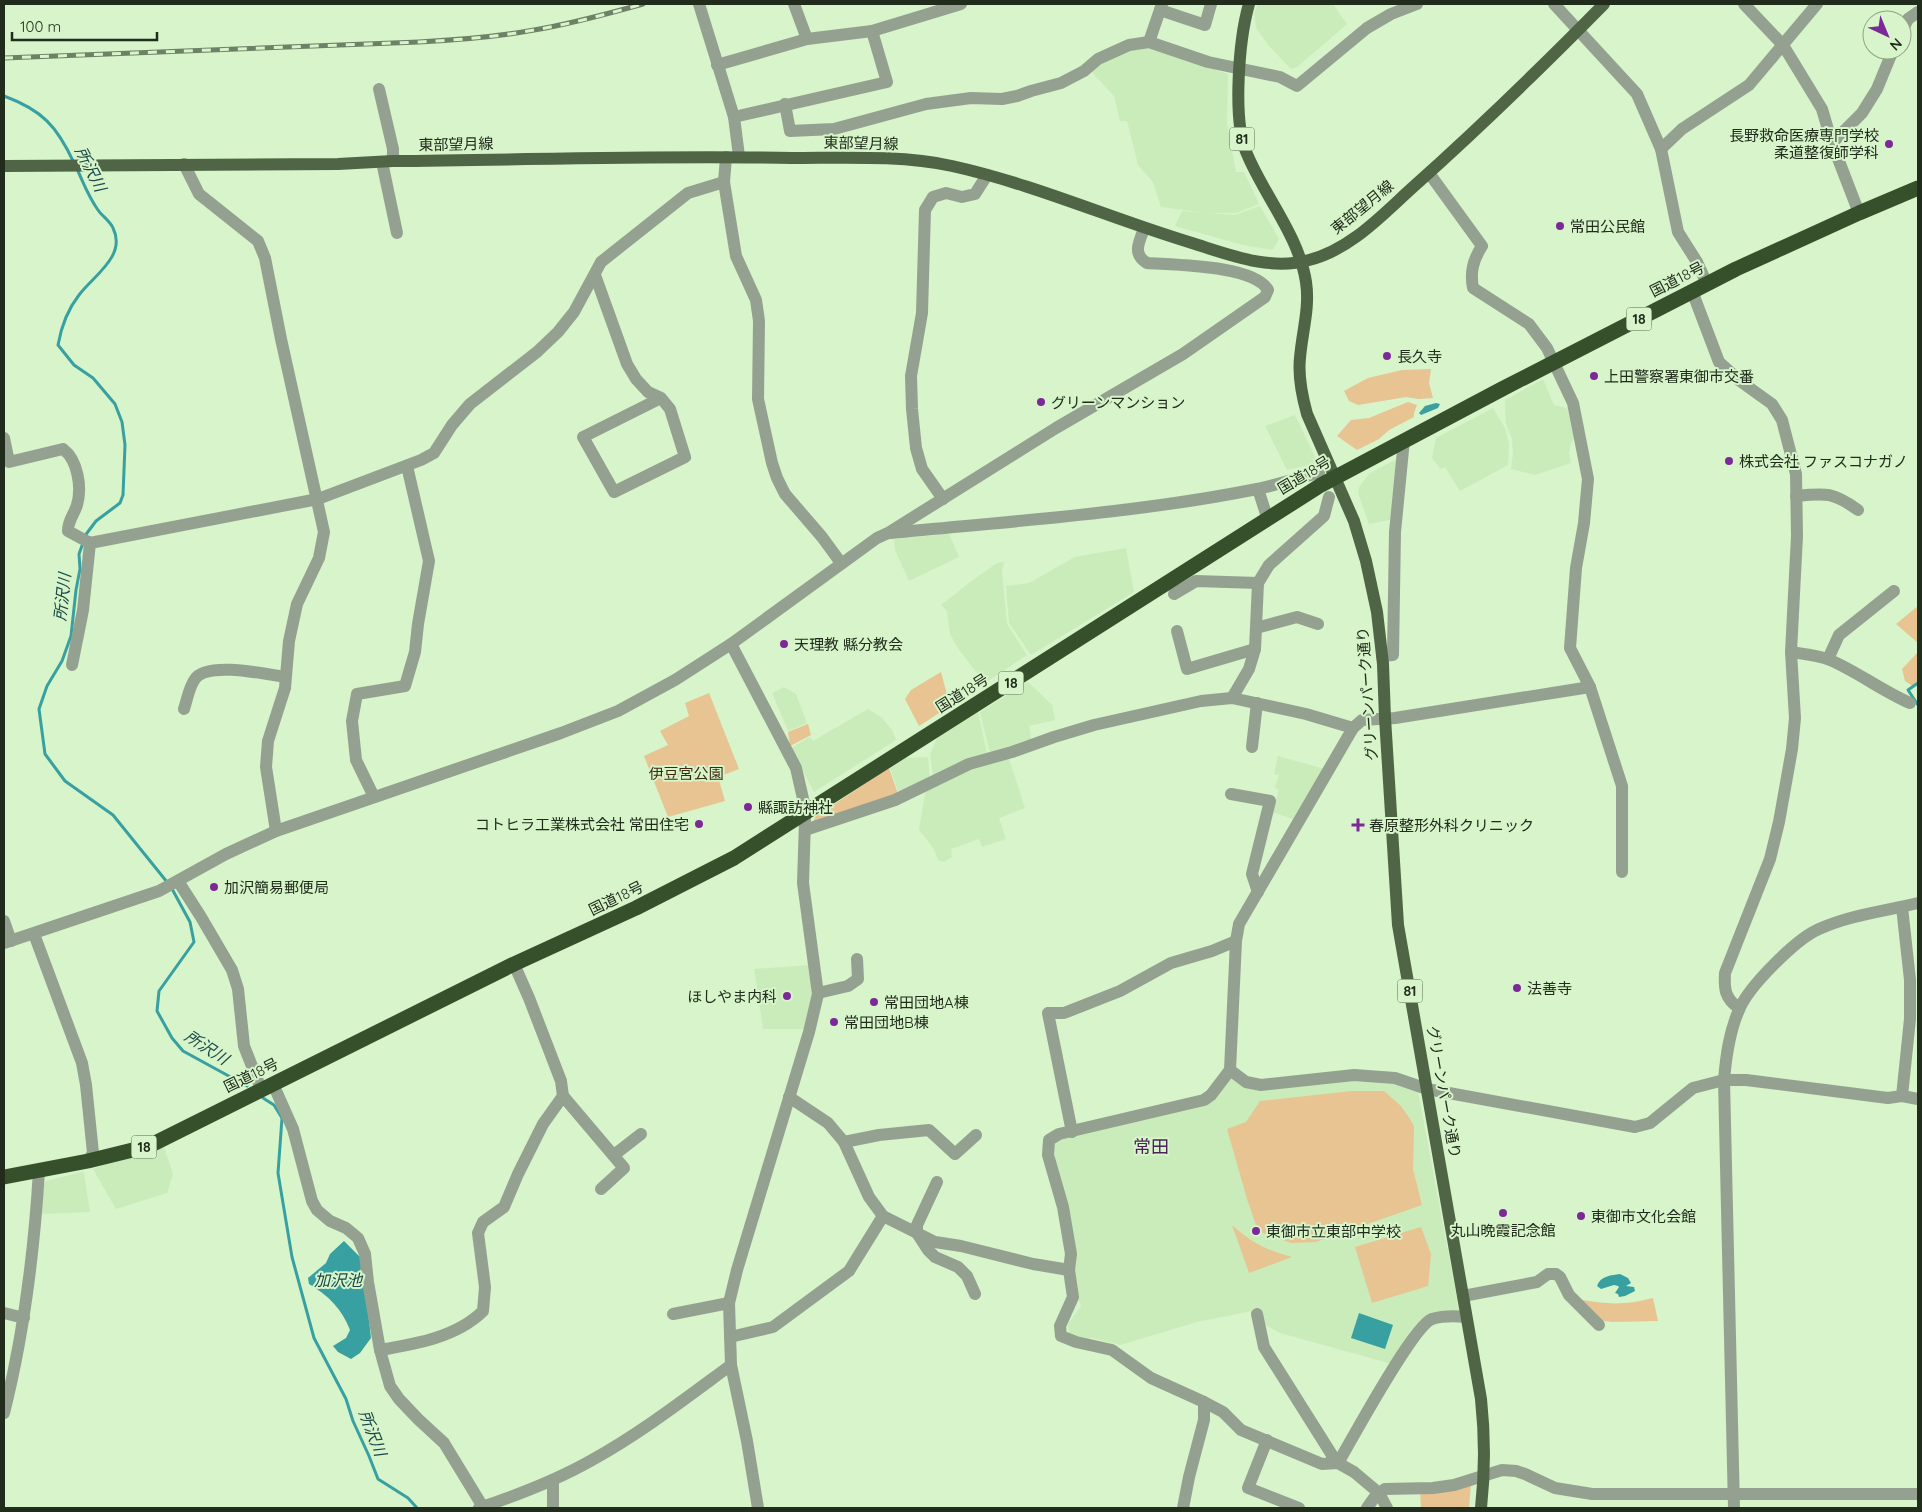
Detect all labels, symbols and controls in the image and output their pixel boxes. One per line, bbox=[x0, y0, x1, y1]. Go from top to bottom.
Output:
scale bar bbox=[12, 10, 158, 42]
north arrow bbox=[1862, 10, 1912, 60]
text: 100 m bbox=[20, 17, 61, 36]
text: N bbox=[1886, 34, 1906, 54]
place label: 長野救命医療専門学校 柔道整復師学科 bbox=[1729, 126, 1879, 162]
road number: 81 bbox=[1230, 128, 1254, 150]
street label: 東部望月線 bbox=[823, 133, 899, 153]
street label: 東部望月線 bbox=[418, 134, 494, 154]
marker: 長野救命医療専門学校 柔道整復師学科 bbox=[1883, 138, 1895, 150]
water label: 所沢川 bbox=[71, 143, 112, 197]
street label: 東部望月線 bbox=[1327, 176, 1397, 238]
place label: 常田公民館 bbox=[1570, 217, 1645, 236]
marker: 常田公民館 bbox=[1554, 220, 1566, 232]
street label: 国道18号 bbox=[1647, 257, 1707, 301]
road number: 18 bbox=[1626, 308, 1652, 330]
place label: 長久寺 bbox=[1397, 347, 1442, 366]
marker: 長久寺 bbox=[1381, 350, 1393, 362]
place label: 上田警察署東御市交番 bbox=[1604, 367, 1754, 386]
marker: 上田警察署東御市交番 bbox=[1588, 370, 1600, 382]
place label: グリーンマンション bbox=[1051, 393, 1185, 412]
marker: グリーンマンション bbox=[1035, 396, 1047, 408]
street label: 国道18号 bbox=[1274, 452, 1334, 498]
place label: 株式会社 ファスコナガノ bbox=[1739, 452, 1908, 471]
marker: 株式会社 ファスコナガノ bbox=[1723, 455, 1735, 467]
water label: 所沢川 bbox=[50, 570, 75, 622]
street label: グリーンパーク通り bbox=[1353, 626, 1381, 762]
place label: 天理教 縣分教会 bbox=[794, 635, 903, 654]
marker: 天理教 縣分教会 bbox=[778, 638, 790, 650]
street label: 国道18号 bbox=[932, 669, 992, 717]
road number: 18 bbox=[998, 671, 1024, 694]
park label: 伊豆宮公園 bbox=[648, 764, 724, 783]
place label: 縣諏訪神社 bbox=[758, 798, 833, 817]
marker: 縣諏訪神社 bbox=[742, 801, 754, 813]
place label: コトヒラ工業株式会社 常田住宅 bbox=[475, 815, 689, 834]
place label: 春原整形外科クリニック bbox=[1369, 816, 1534, 835]
marker: コトヒラ工業株式会社 常田住宅 bbox=[693, 818, 705, 830]
marker: 春原整形外科クリニック bbox=[1351, 818, 1365, 832]
street label: 国道18号 bbox=[585, 877, 647, 919]
place label: 加沢簡易郵便局 bbox=[224, 878, 329, 897]
marker: 加沢簡易郵便局 bbox=[208, 881, 220, 893]
road number: 81 bbox=[1398, 979, 1422, 1002]
place label: 法善寺 bbox=[1527, 979, 1572, 998]
marker: 法善寺 bbox=[1511, 982, 1523, 994]
place label: ほしやま内科 bbox=[687, 987, 777, 1006]
marker: ほしやま内科 bbox=[781, 990, 793, 1002]
place label: 常田団地A棟 bbox=[884, 993, 969, 1012]
marker: 常田団地A棟 bbox=[868, 996, 880, 1008]
place label: 常田団地B棟 bbox=[844, 1013, 929, 1032]
marker: 常田団地B棟 bbox=[828, 1016, 840, 1028]
street label: グリーンパーク通り bbox=[1423, 1024, 1465, 1160]
water label: 所沢川 bbox=[181, 1026, 234, 1070]
street label: 国道18号 bbox=[220, 1054, 282, 1096]
district label: 常田 bbox=[1133, 1135, 1169, 1158]
road number: 18 bbox=[132, 1136, 156, 1158]
marker: 丸山晩霞記念館 bbox=[1497, 1207, 1509, 1219]
place label: 東御市文化会館 bbox=[1591, 1207, 1696, 1226]
marker: 東御市文化会館 bbox=[1575, 1210, 1587, 1222]
place label: 丸山晩霞記念館 bbox=[1450, 1221, 1556, 1240]
place label: 東御市立東部中学校 bbox=[1266, 1222, 1401, 1241]
marker: 東御市立東部中学校 bbox=[1250, 1225, 1262, 1237]
water label: 加沢池 bbox=[314, 1270, 364, 1290]
water label: 所沢川 bbox=[355, 1407, 392, 1461]

